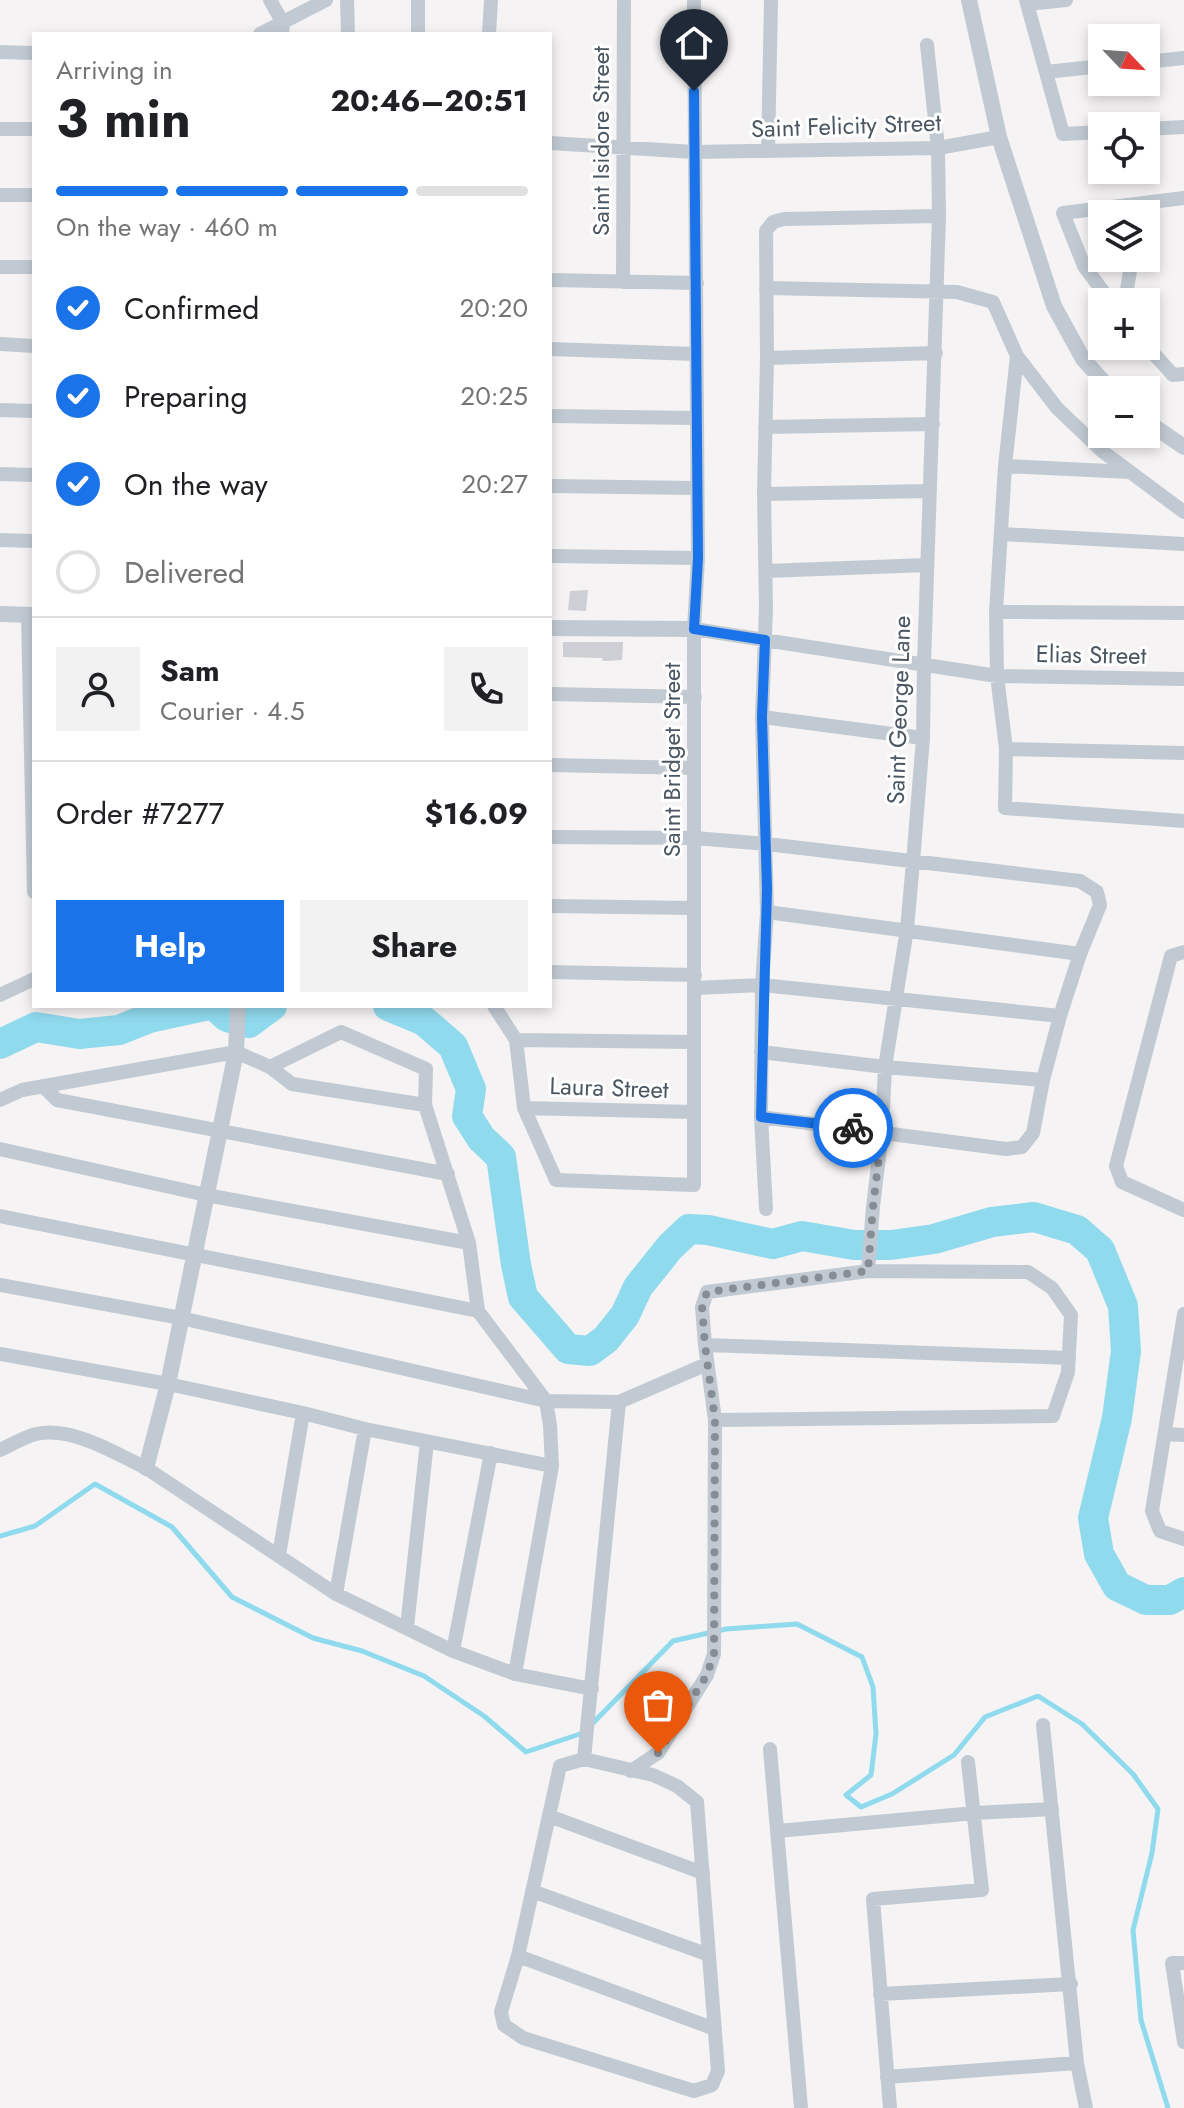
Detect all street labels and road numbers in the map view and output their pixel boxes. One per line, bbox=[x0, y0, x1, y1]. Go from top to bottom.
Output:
street label: Saint Isidore Street bbox=[583, 46, 618, 236]
street label: Saint Felicity Street bbox=[750, 105, 942, 146]
street label: Saint George Lane bbox=[878, 615, 919, 805]
street label: Elias Street bbox=[1035, 636, 1147, 673]
street label: Saint Bridget Street bbox=[654, 663, 689, 857]
street label: Laura Street bbox=[549, 1068, 669, 1107]

